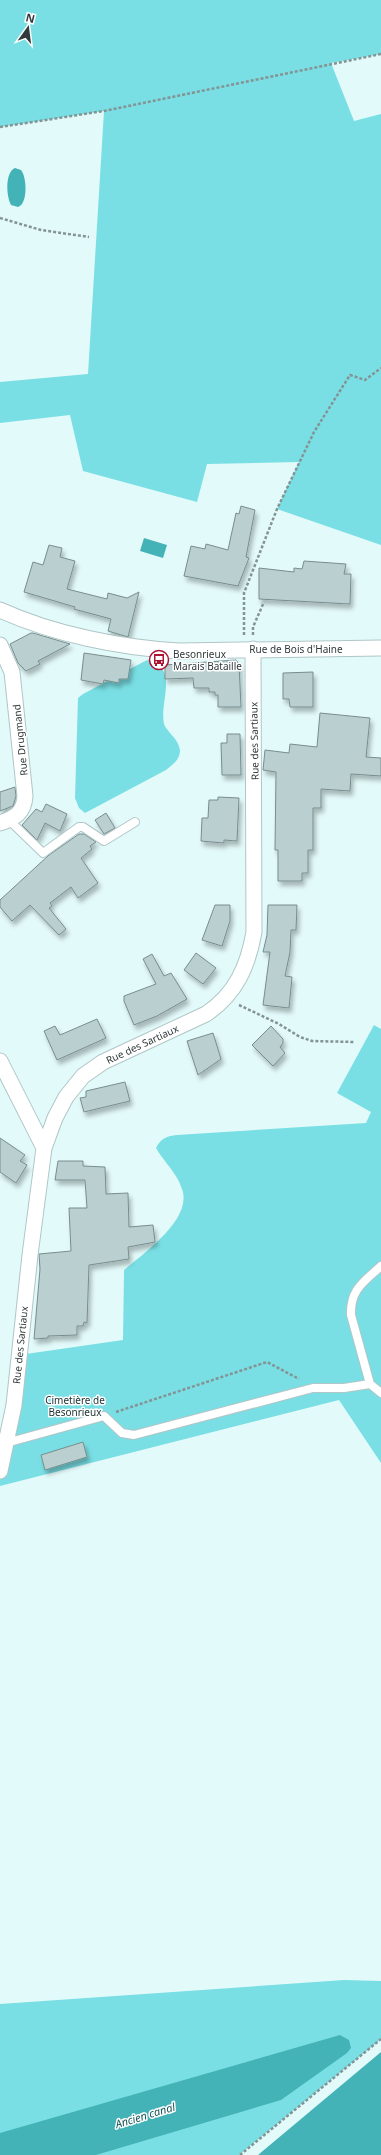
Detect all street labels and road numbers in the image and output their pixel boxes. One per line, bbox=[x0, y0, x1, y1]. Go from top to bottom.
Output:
street label: Rue de Bois d'Haine bbox=[249, 642, 343, 656]
street label: Rue des Sartiaux bbox=[246, 701, 262, 780]
street label: Rue Drugmand bbox=[9, 704, 31, 776]
street label: Rue des Sartiaux bbox=[104, 1021, 181, 1067]
street label: Rue des Sartiaux bbox=[9, 1305, 31, 1385]

